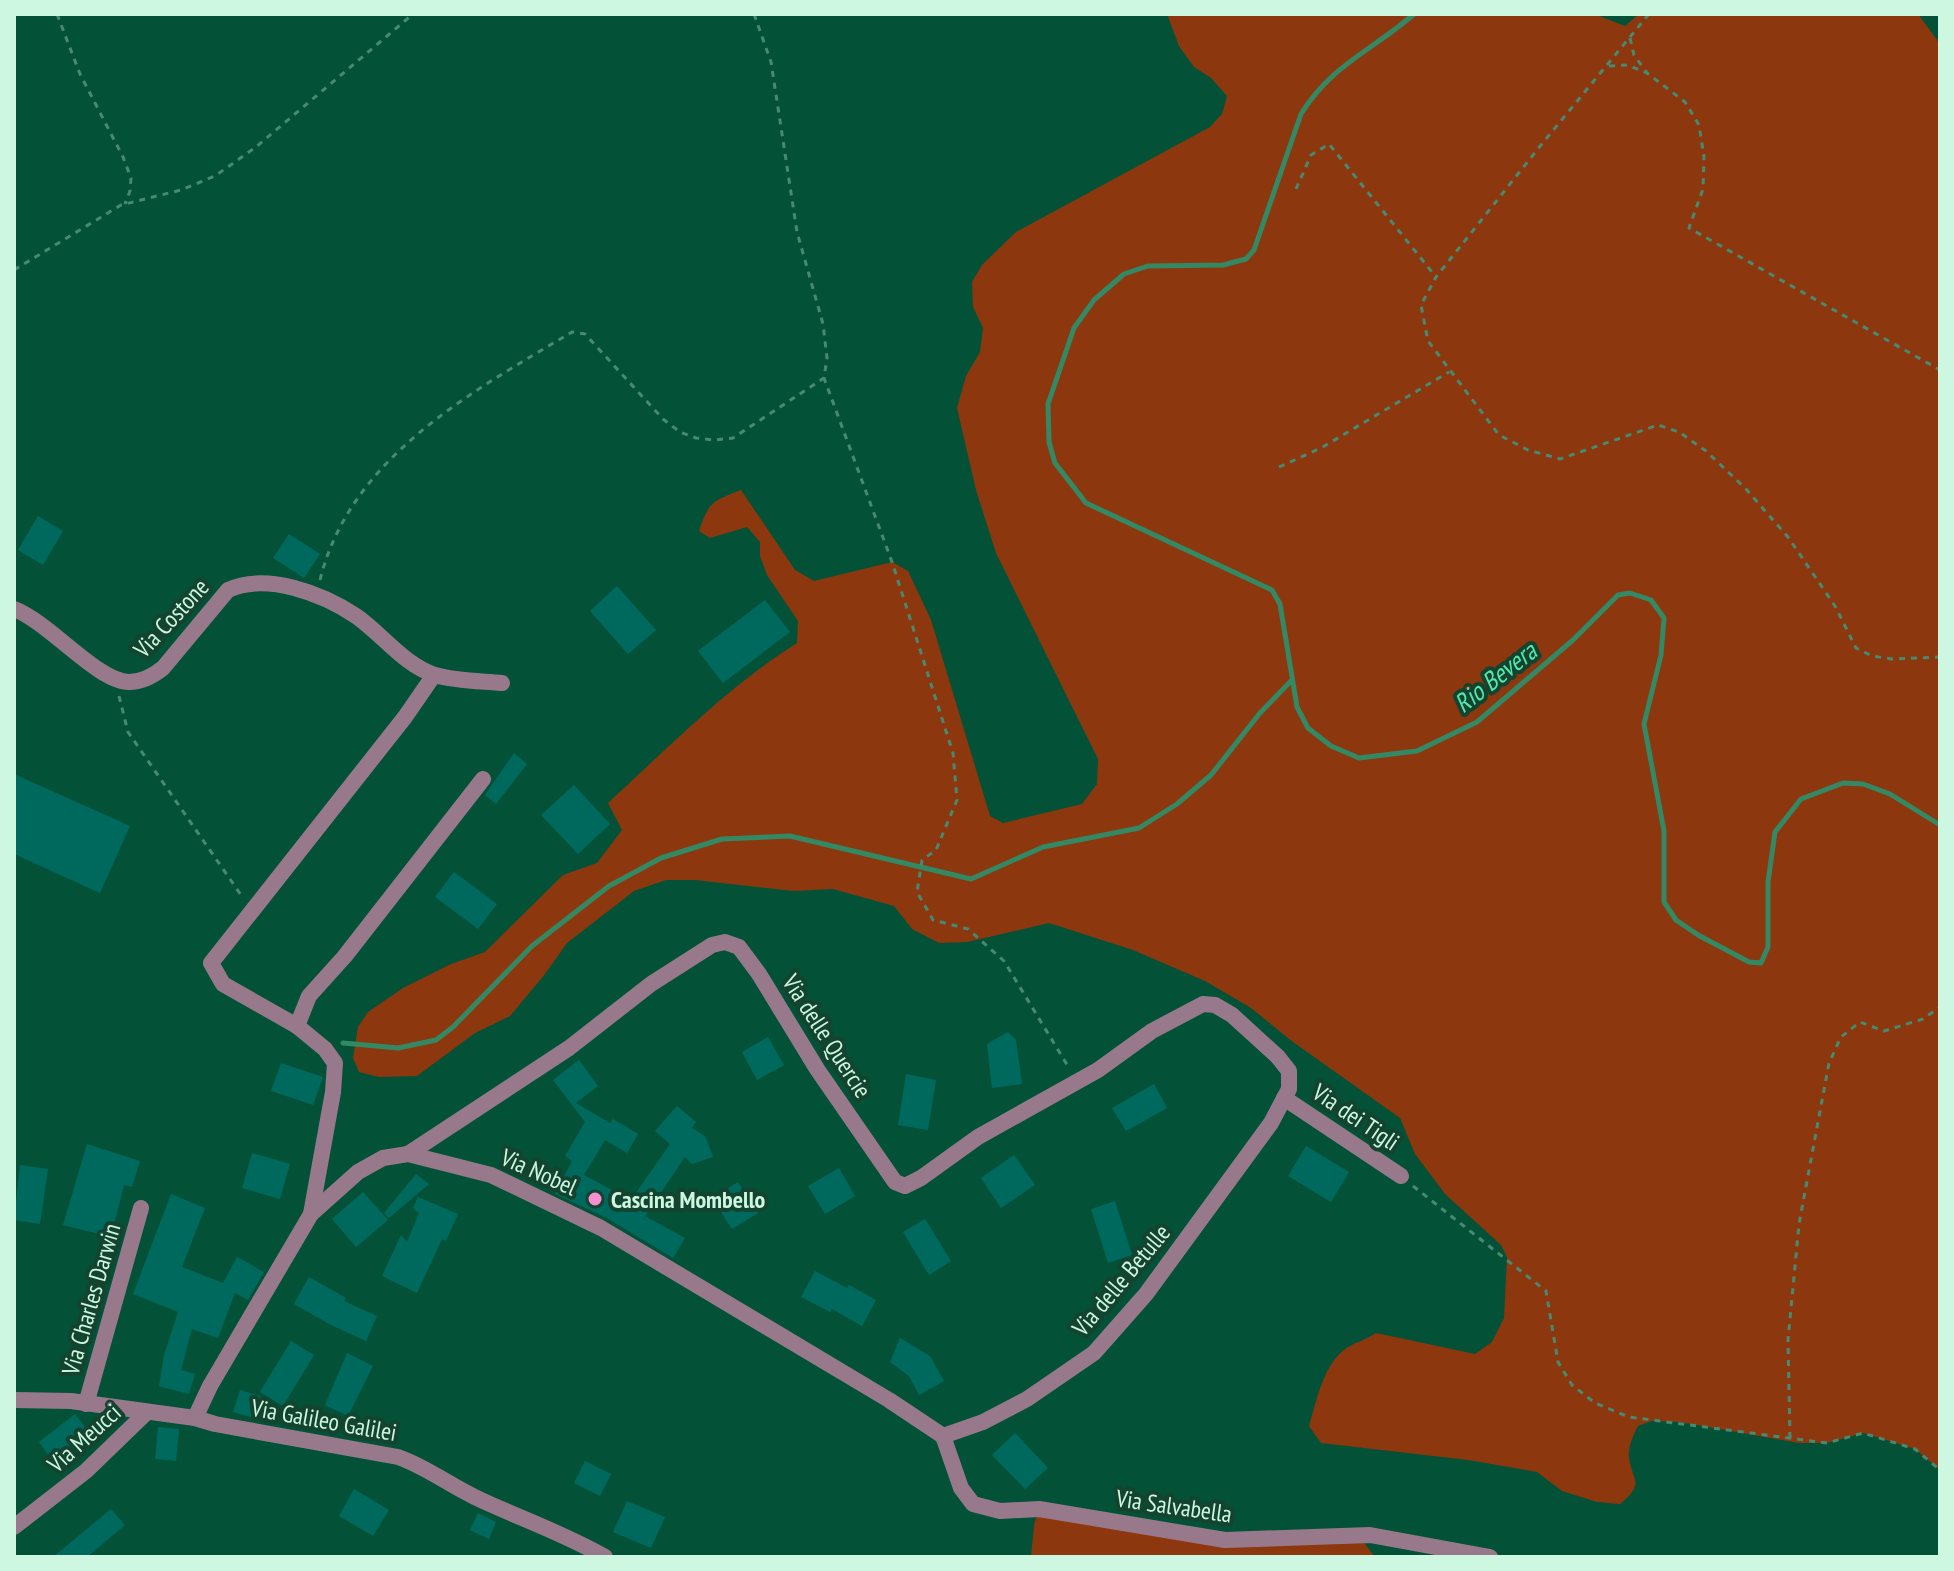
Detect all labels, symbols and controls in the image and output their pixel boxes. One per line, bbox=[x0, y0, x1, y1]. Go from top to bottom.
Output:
street label: Via Costone bbox=[126, 572, 215, 665]
water label: Rio Bevera bbox=[1447, 634, 1544, 719]
street label: Via delle Quercie bbox=[775, 967, 878, 1104]
street label: Via dei Tigli bbox=[1306, 1076, 1405, 1157]
street label: Via Nobel bbox=[495, 1141, 582, 1203]
place label: Cascina Mombello bbox=[611, 1184, 766, 1215]
marker: Cascina Mombello bbox=[586, 1190, 604, 1208]
street label: Via delle Betulle bbox=[1065, 1218, 1177, 1343]
street label: Via Charles Darwin bbox=[54, 1220, 127, 1379]
street label: Via Galileo Galilei bbox=[248, 1392, 399, 1448]
street label: Via Meucci bbox=[40, 1397, 127, 1480]
street label: Via Salvabella bbox=[1113, 1482, 1234, 1529]

